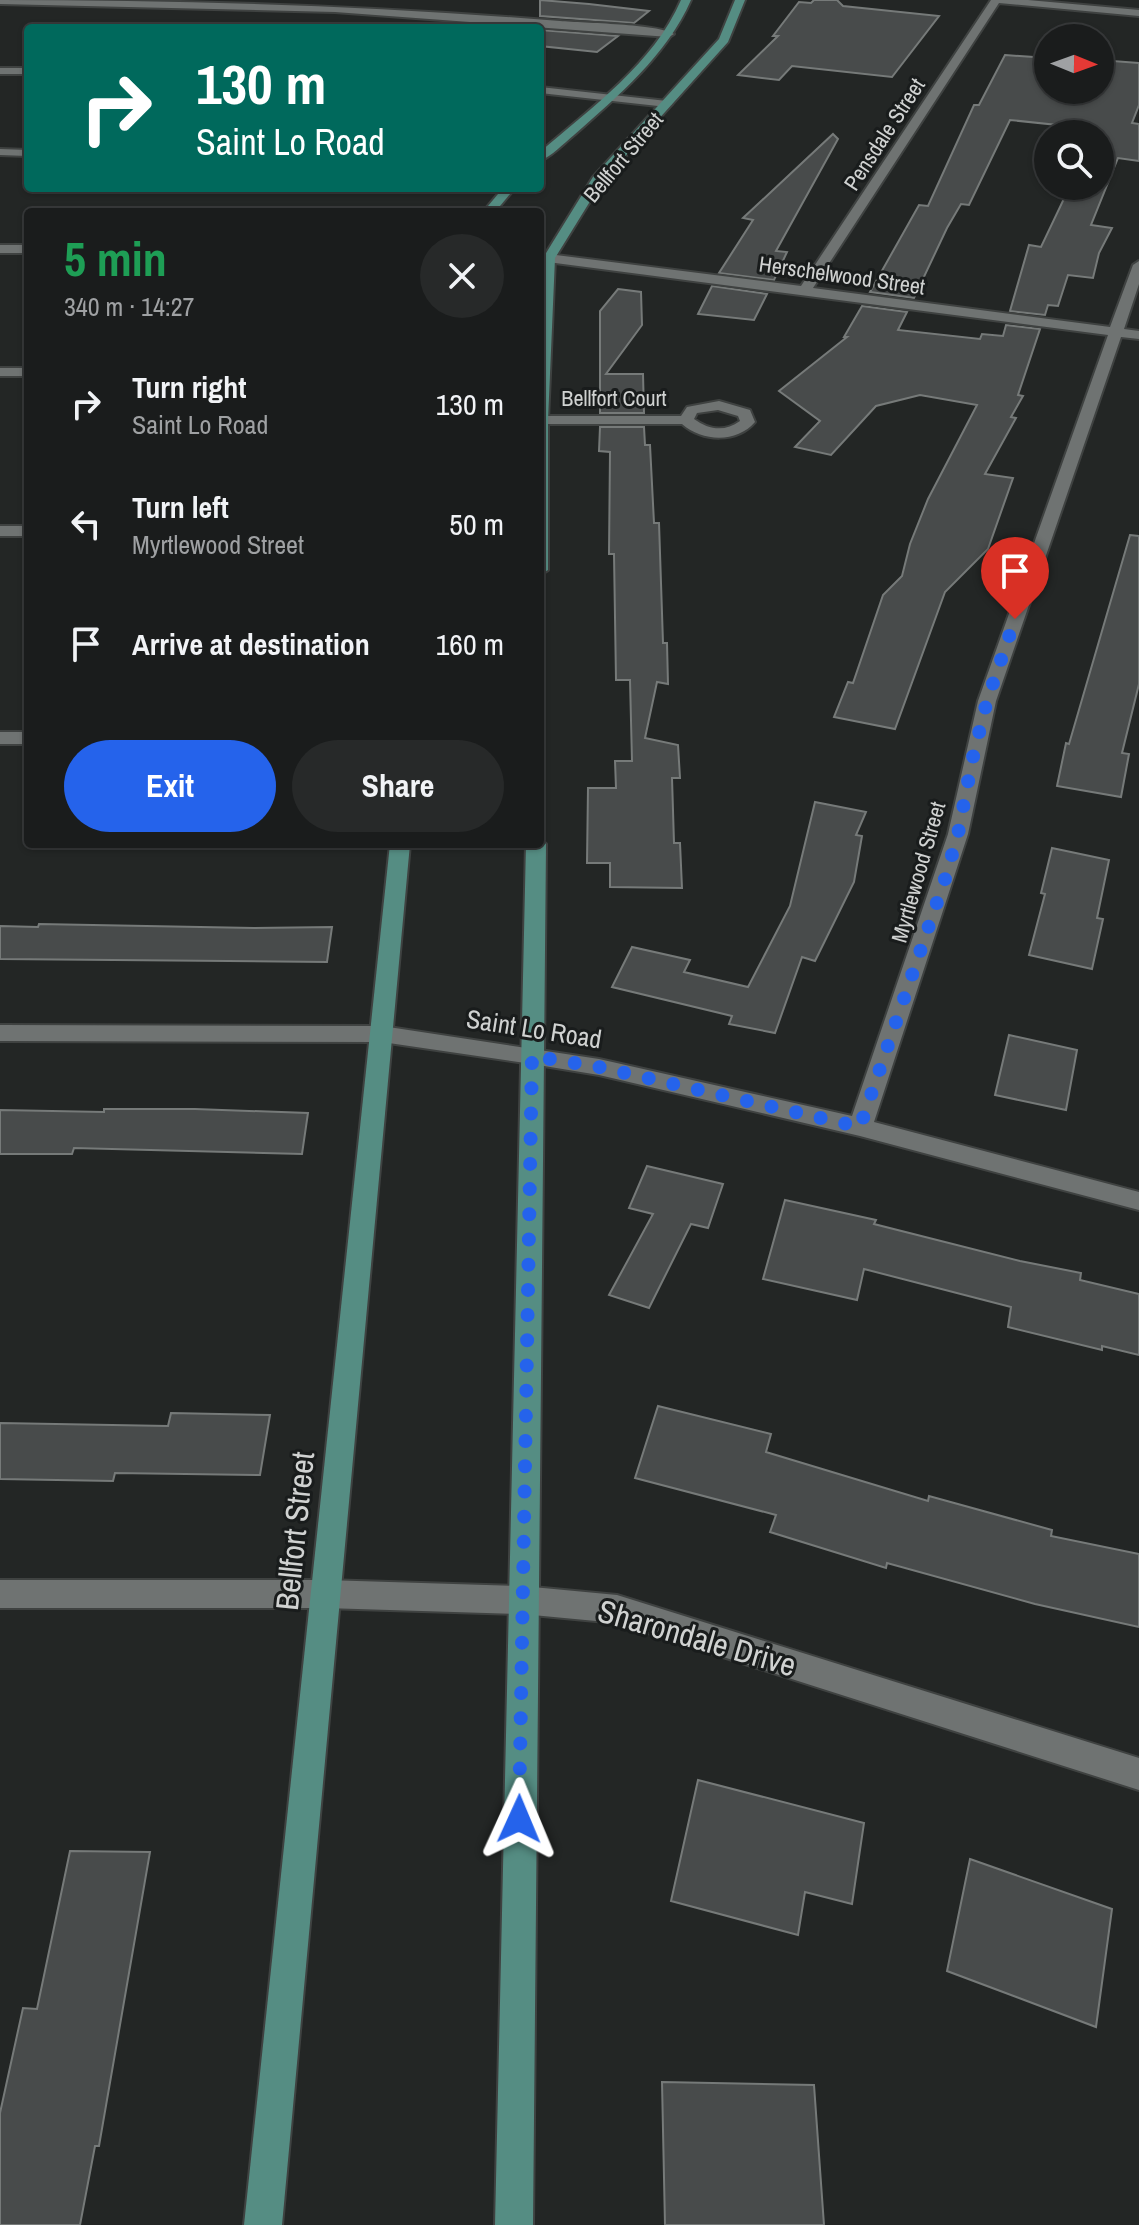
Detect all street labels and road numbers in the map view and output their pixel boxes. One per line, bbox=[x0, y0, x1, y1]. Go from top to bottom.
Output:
street label: Pensdale Street bbox=[836, 72, 932, 196]
street label: Bellfort Street bbox=[576, 105, 670, 209]
street label: Herschelwood Street bbox=[757, 248, 927, 302]
street label: Bellfort Court bbox=[561, 383, 667, 413]
street label: Myrtlewood Street bbox=[884, 798, 952, 946]
street label: Saint Lo Road bbox=[464, 1001, 604, 1056]
street label: Bellfort Street bbox=[265, 1450, 324, 1612]
street label: Sharondale Drive bbox=[593, 1589, 801, 1686]

